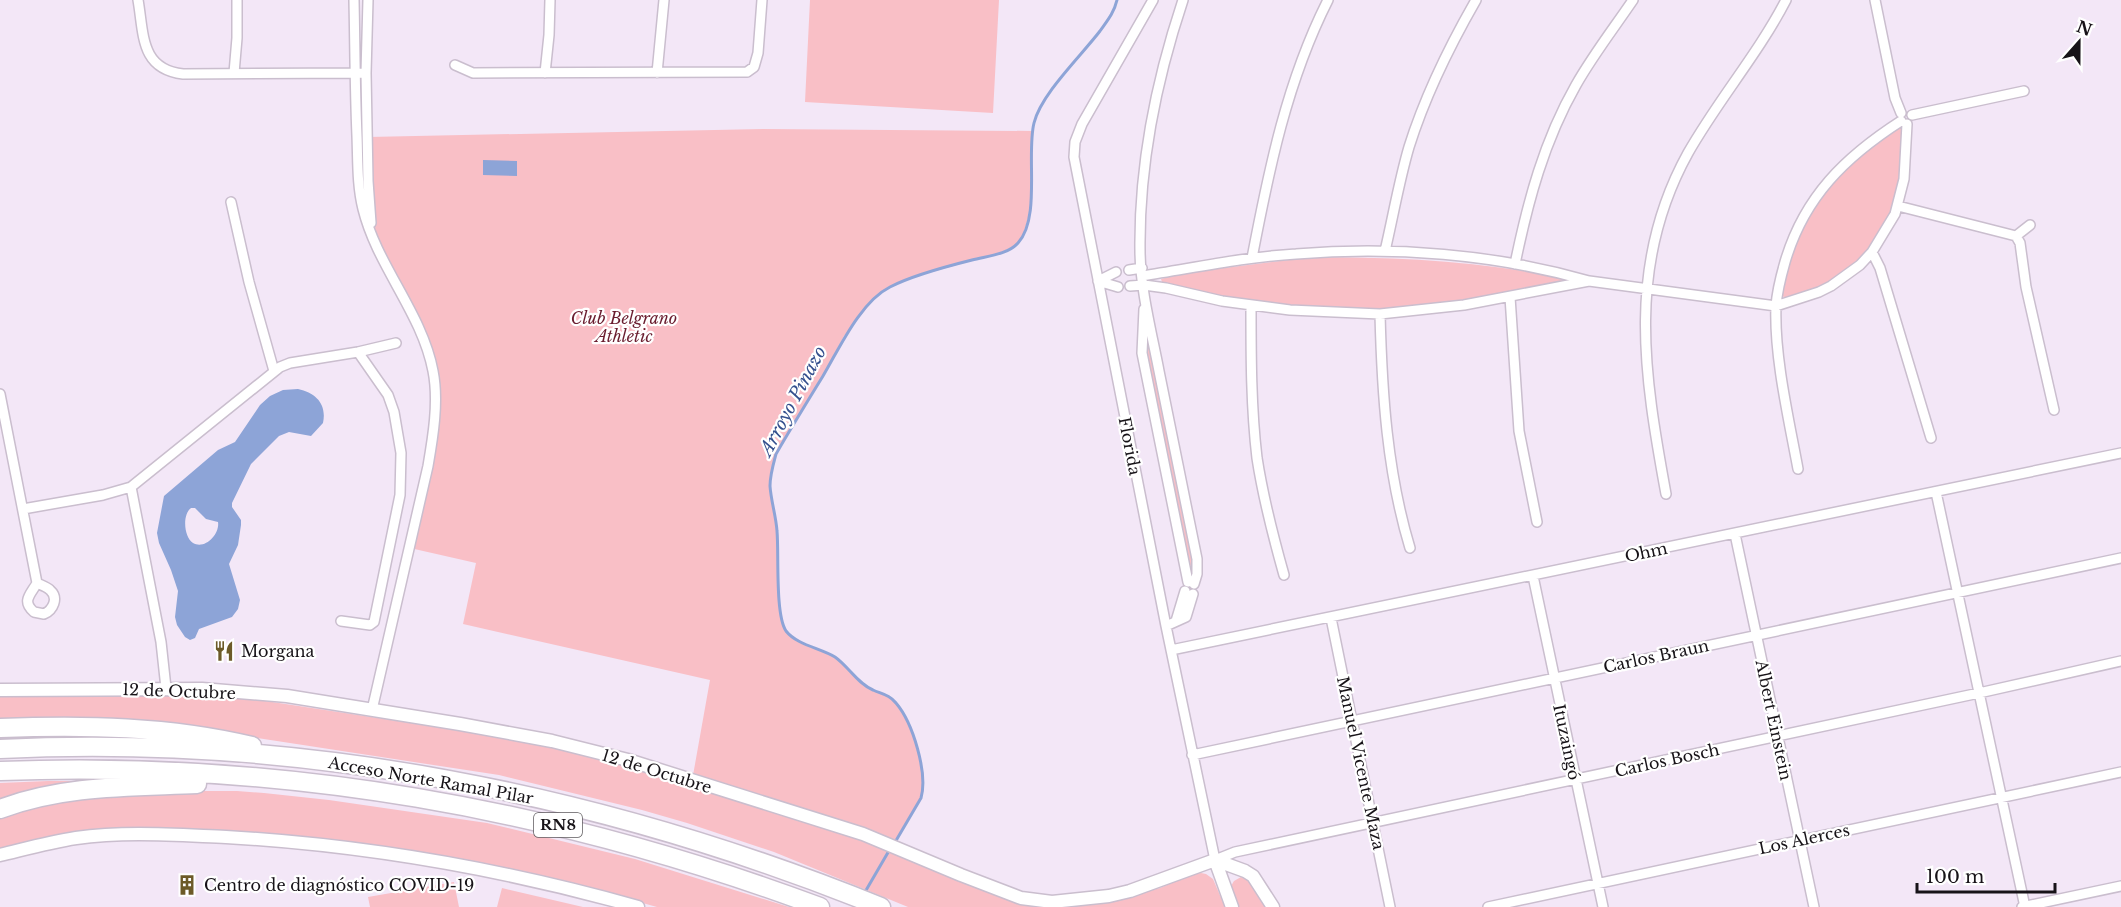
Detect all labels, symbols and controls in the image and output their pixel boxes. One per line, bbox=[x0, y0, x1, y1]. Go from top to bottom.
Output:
north arrow bbox=[2049, 12, 2109, 72]
text: N bbox=[2074, 16, 2095, 40]
park label: Club Belgrano Athletic bbox=[571, 308, 677, 346]
water label: Arroyo Pinazo bbox=[754, 342, 831, 461]
street label: Florida bbox=[1115, 415, 1145, 477]
street label: Ohm bbox=[1623, 538, 1669, 566]
street label: Carlos Braun bbox=[1601, 635, 1711, 677]
restaurant icon: Morgana bbox=[212, 639, 236, 663]
place label: Morgana bbox=[241, 641, 315, 661]
street label: Albert Einstein bbox=[1751, 657, 1797, 782]
street label: Manuel Vicente Maza bbox=[1333, 674, 1389, 852]
street label: 12 de Octubre bbox=[122, 679, 236, 703]
street label: Ituzaingó bbox=[1549, 702, 1585, 782]
street label: Carlos Bosch bbox=[1613, 739, 1721, 781]
street label: 12 de Octubre bbox=[600, 745, 714, 797]
street label: Acceso Norte Ramal Pilar bbox=[326, 752, 536, 808]
road number: RN8 bbox=[534, 813, 582, 837]
street label: Los Alerces bbox=[1757, 820, 1851, 858]
scale bar bbox=[1917, 856, 2055, 894]
text: 100 m bbox=[1926, 866, 1984, 888]
building icon: Centro de diagnóstico COVID-19 bbox=[175, 873, 199, 897]
place label: Centro de diagnóstico COVID-19 bbox=[204, 875, 474, 895]

